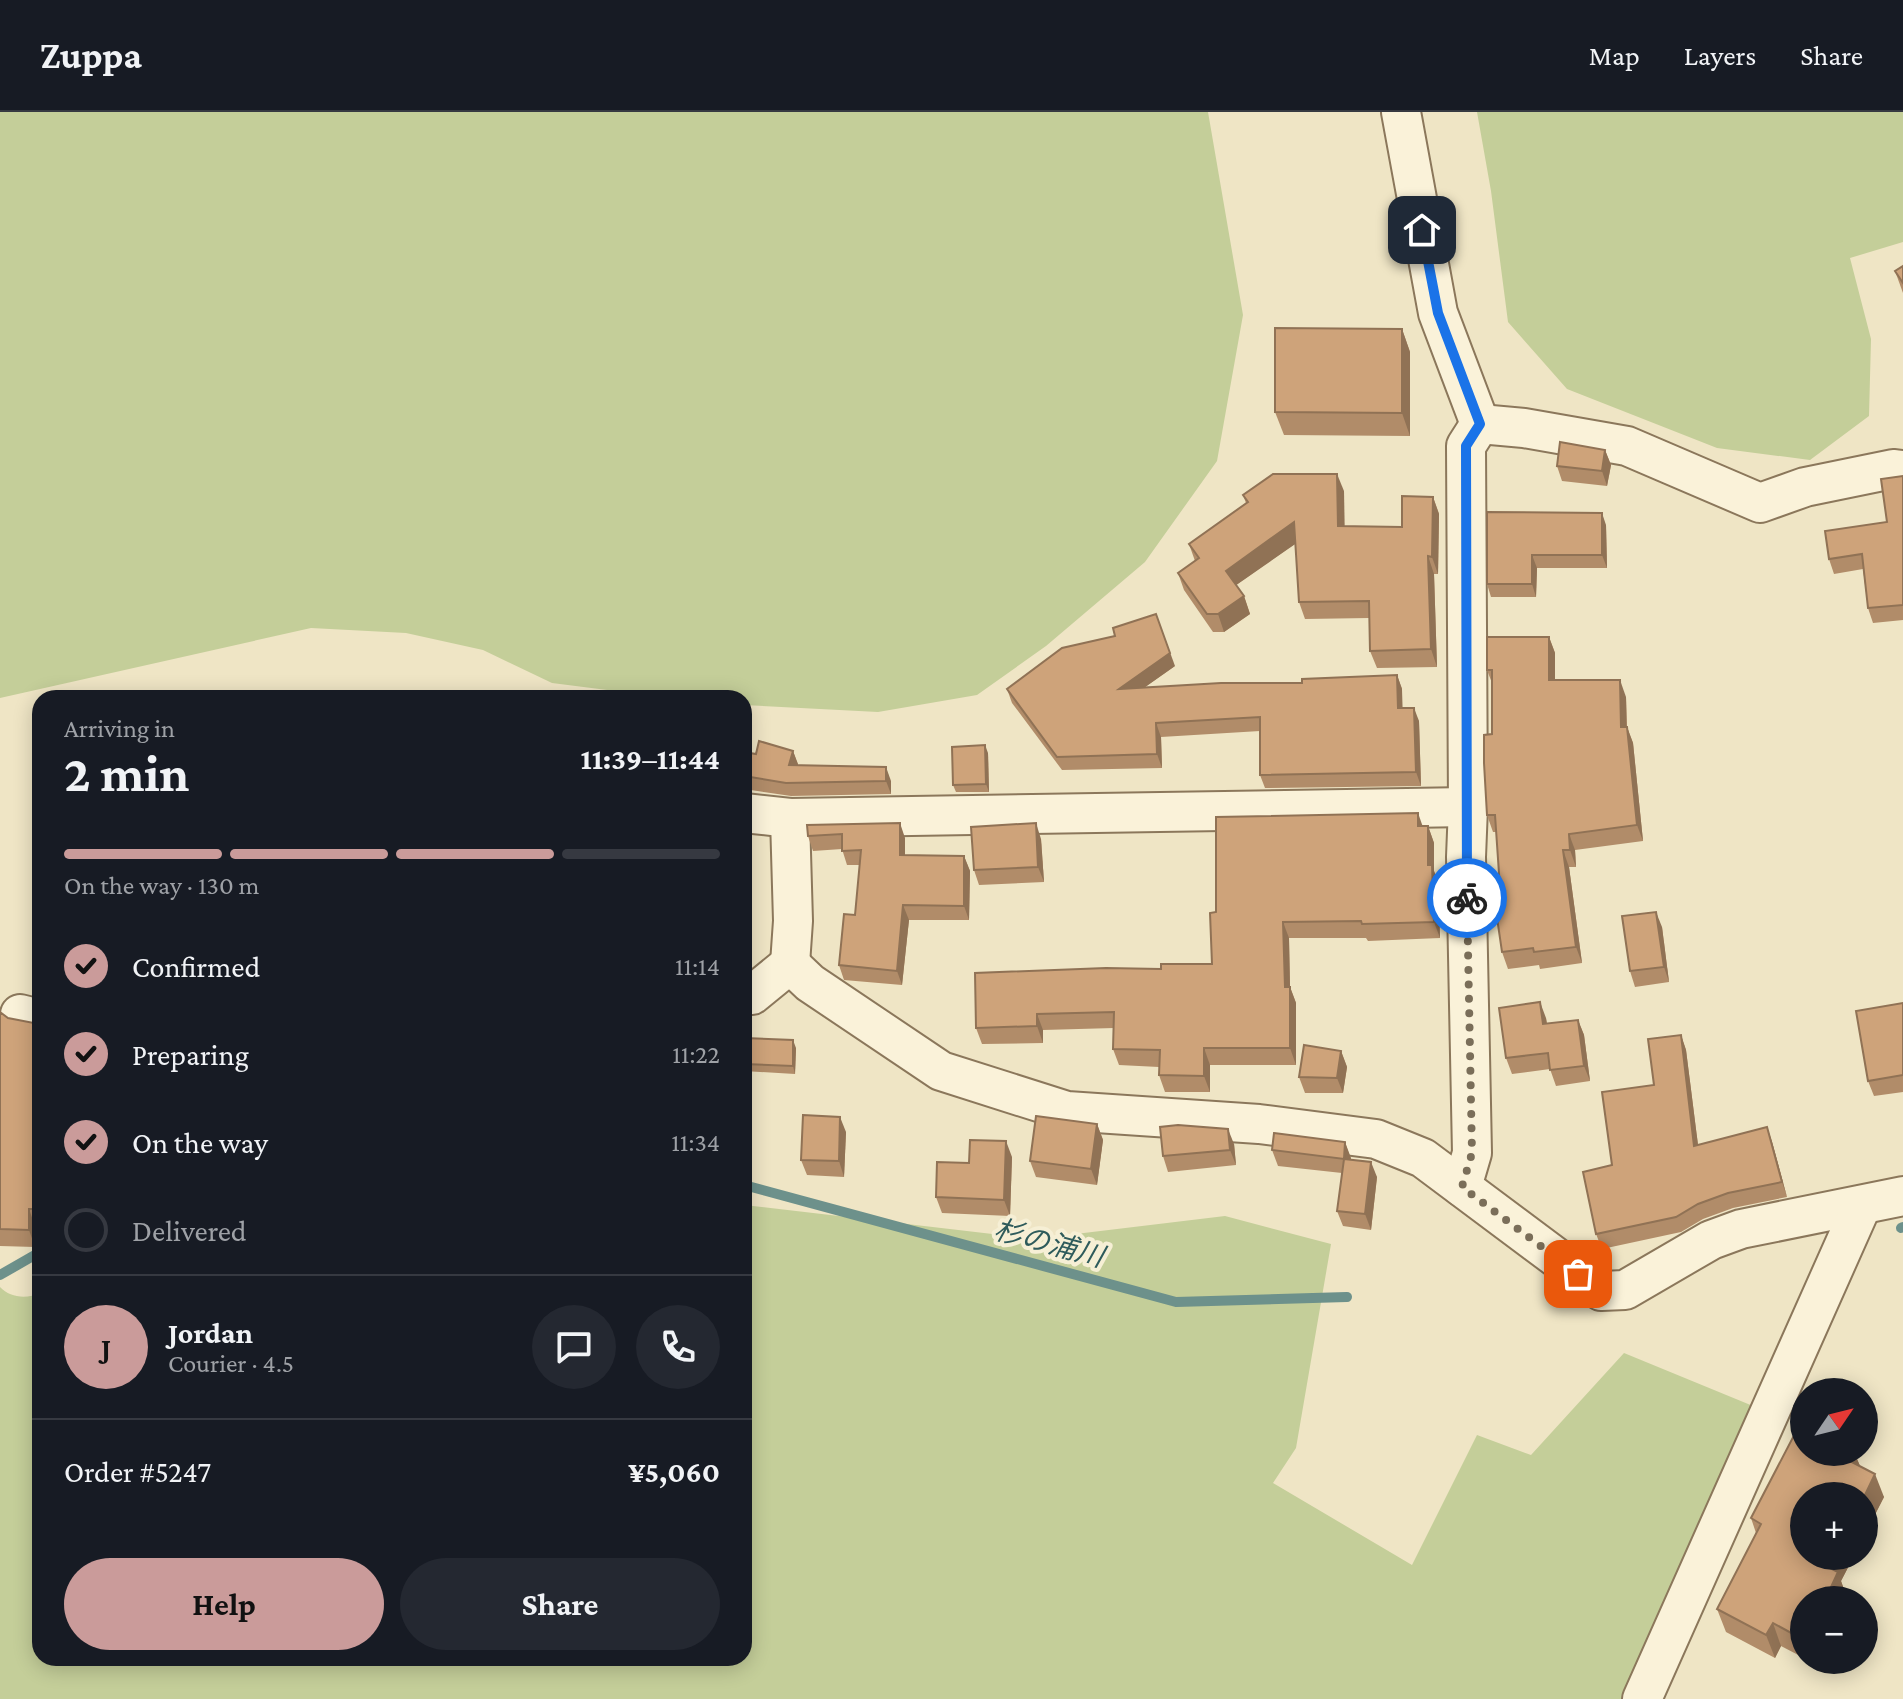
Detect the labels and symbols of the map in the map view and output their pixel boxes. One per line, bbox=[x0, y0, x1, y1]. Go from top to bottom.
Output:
pin bbox=[1388, 196, 1456, 264]
courier bbox=[1427, 858, 1507, 938]
water label: 杉の浦川 bbox=[991, 1214, 1110, 1273]
pin bbox=[1544, 1240, 1612, 1308]
north arrow bbox=[1790, 1378, 1878, 1466]

